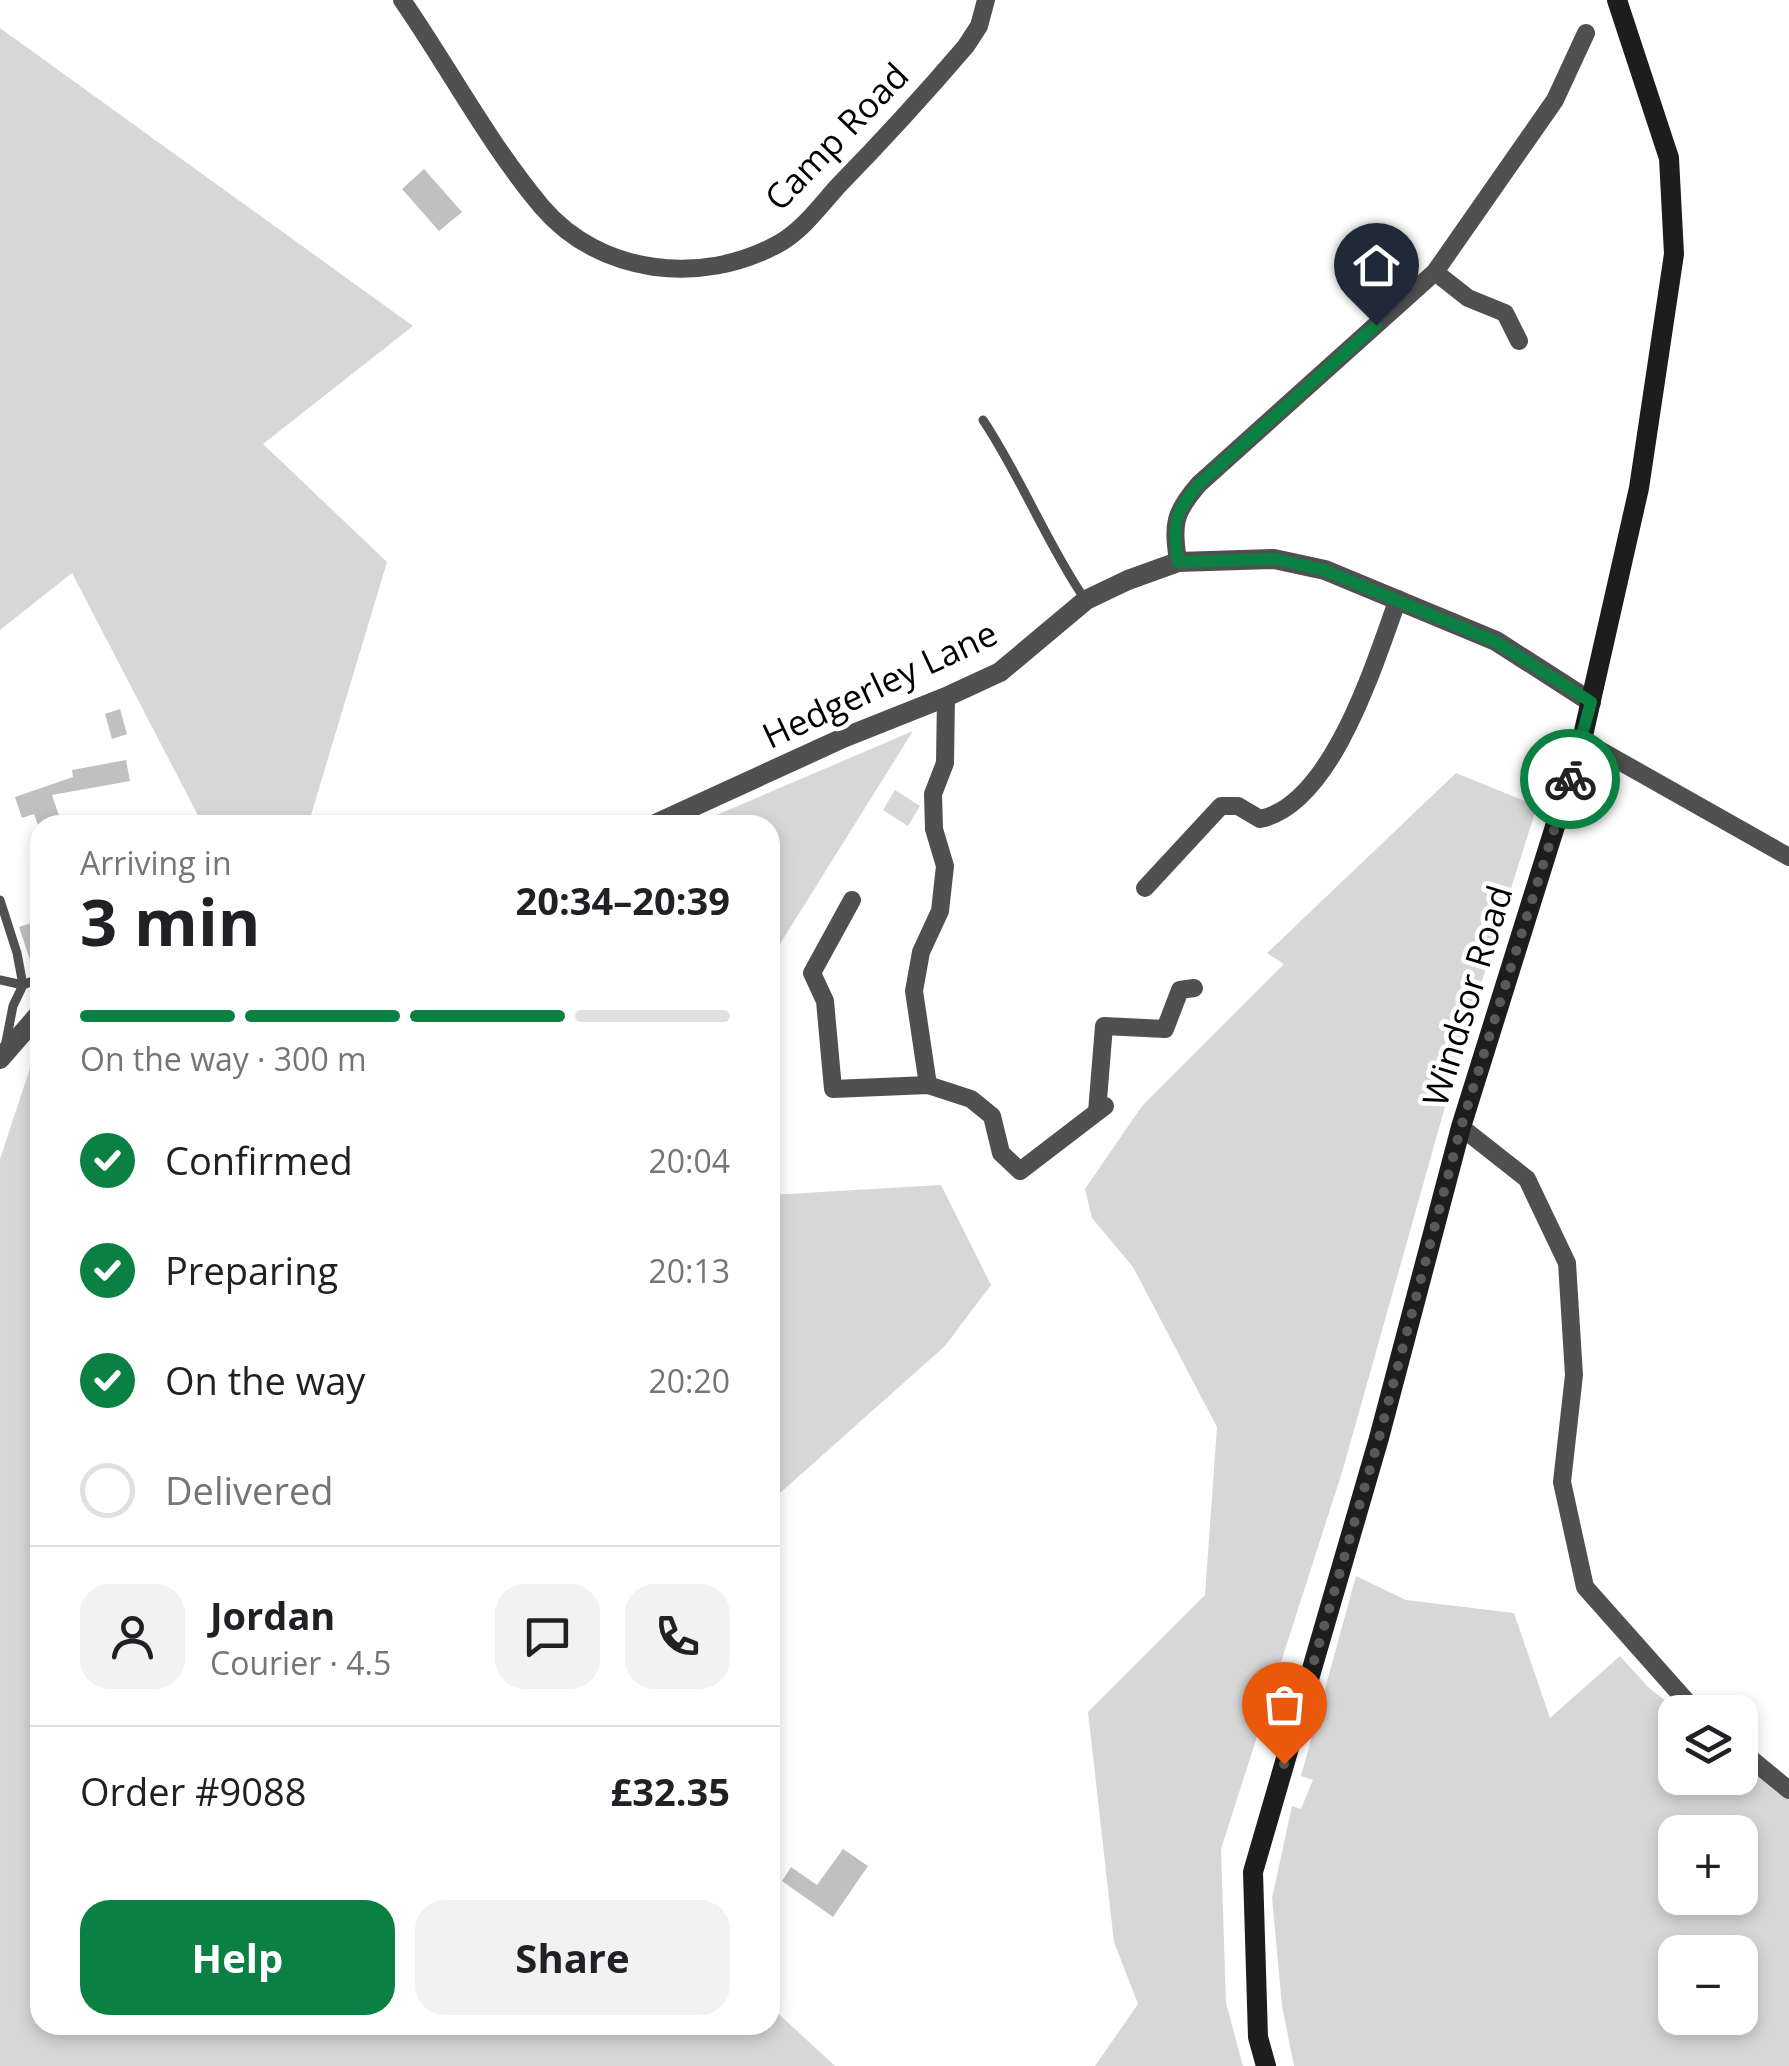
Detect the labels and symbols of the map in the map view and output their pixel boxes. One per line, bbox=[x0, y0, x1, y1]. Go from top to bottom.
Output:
street label: Camp Road bbox=[754, 52, 918, 220]
pin bbox=[1334, 223, 1419, 326]
street label: Hedgerley Lane bbox=[754, 609, 1004, 759]
courier bbox=[1520, 729, 1620, 829]
street label: Windsor Road bbox=[1411, 879, 1522, 1112]
pin bbox=[1242, 1662, 1327, 1765]

